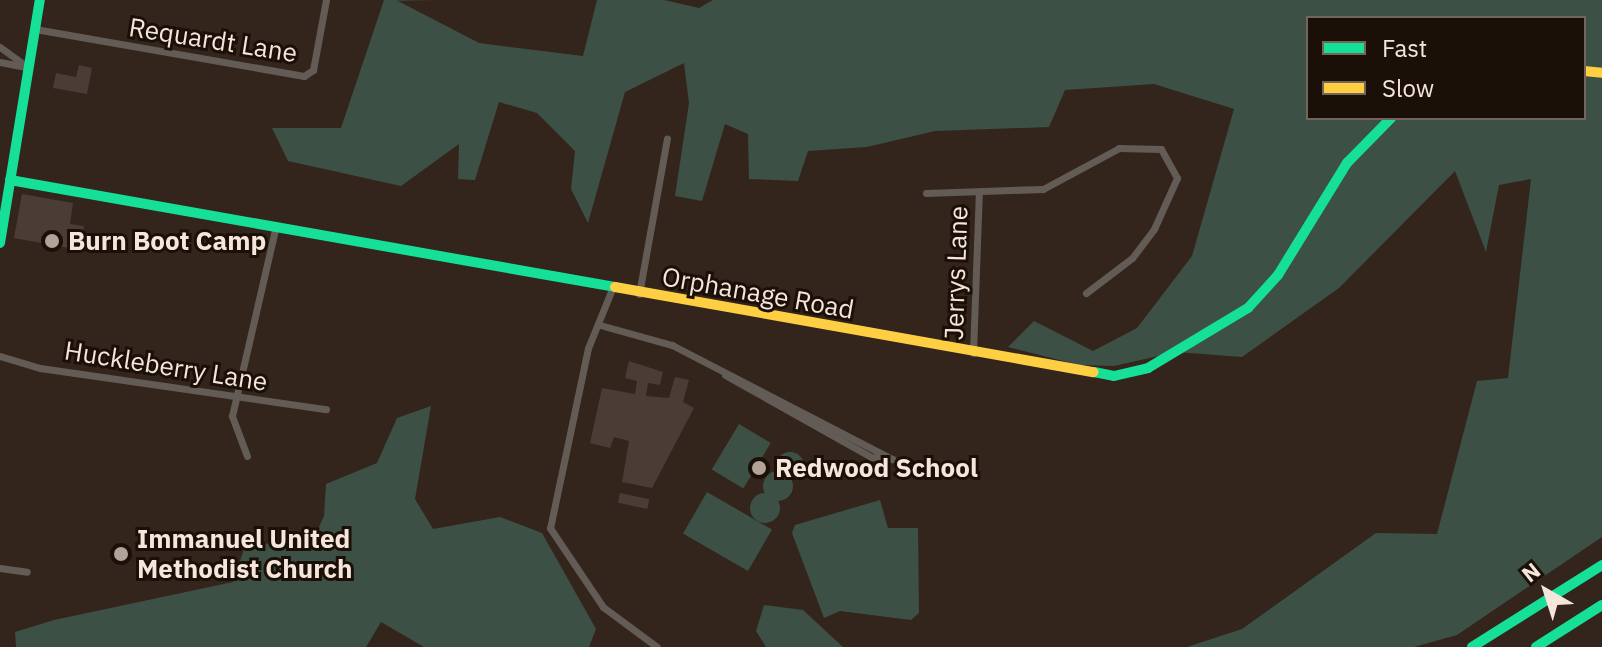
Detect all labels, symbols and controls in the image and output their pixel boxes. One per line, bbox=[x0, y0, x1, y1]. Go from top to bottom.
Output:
street label: Requardt Lane bbox=[127, 11, 299, 69]
legend bbox=[1306, 16, 1586, 120]
text: Fast bbox=[1382, 32, 1427, 64]
text: Slow bbox=[1382, 72, 1434, 104]
street label: Jerrys Lane bbox=[938, 205, 974, 341]
place label: Burn Boot Camp bbox=[68, 225, 266, 257]
marker: Burn Boot Camp bbox=[43, 232, 61, 250]
street label: Orphanage Road bbox=[660, 261, 856, 325]
street label: Huckleberry Lane bbox=[62, 335, 270, 397]
place label: Redwood School bbox=[775, 452, 978, 484]
marker: Redwood School bbox=[750, 459, 768, 477]
place label: Immanuel United Methodist Church bbox=[137, 523, 352, 584]
marker: Immanuel United Methodist Church bbox=[112, 545, 130, 563]
north arrow bbox=[1506, 551, 1586, 631]
text: N bbox=[1515, 556, 1546, 588]

